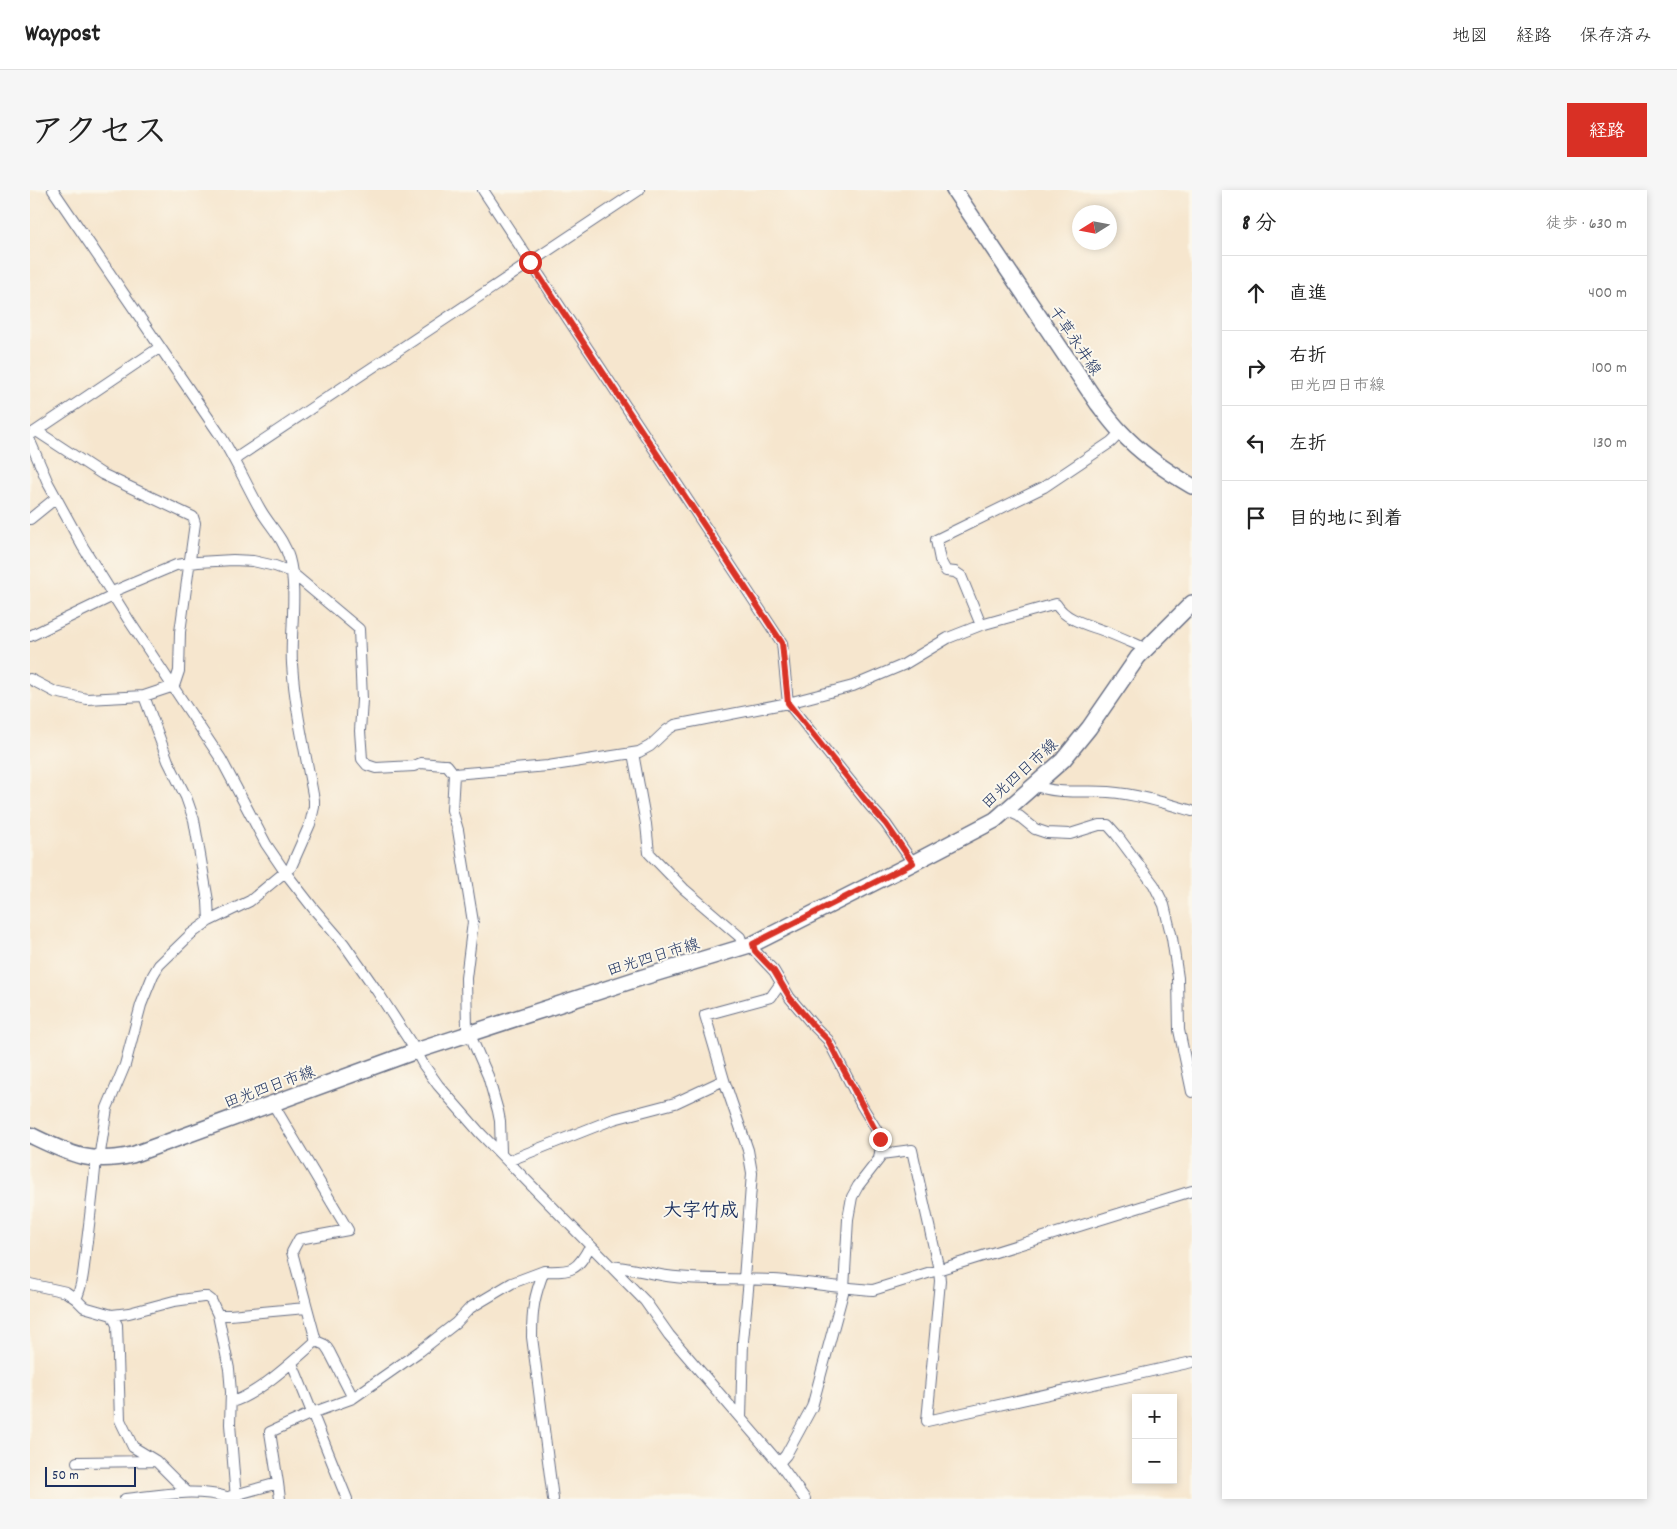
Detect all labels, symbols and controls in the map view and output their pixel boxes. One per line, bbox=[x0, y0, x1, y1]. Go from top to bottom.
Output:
text: Waypost bbox=[25, 18, 100, 52]
text: 地図 bbox=[1452, 25, 1488, 50]
text: 経路 bbox=[1516, 25, 1552, 50]
text: 保存済み bbox=[1580, 25, 1652, 50]
button: 経路 bbox=[1567, 103, 1647, 157]
text: アクセス bbox=[30, 110, 168, 160]
north arrow bbox=[1072, 205, 1117, 250]
text: 8 分 bbox=[1242, 210, 1276, 240]
text: 徒歩 · 630 m bbox=[1546, 213, 1627, 236]
route start bbox=[519, 251, 542, 274]
icon: ahead bbox=[1242, 279, 1270, 307]
text: 直進 bbox=[1289, 282, 1327, 309]
text: 400 m bbox=[1588, 282, 1627, 305]
street label: 千草永井線 bbox=[1042, 302, 1106, 381]
text: 右折 bbox=[1289, 344, 1327, 371]
icon: right bbox=[1242, 354, 1270, 382]
text: 100 m bbox=[1591, 357, 1627, 380]
text: 田光四日市線 bbox=[1289, 375, 1385, 398]
icon: left bbox=[1242, 429, 1270, 457]
text: 左折 bbox=[1289, 432, 1327, 459]
text: 130 m bbox=[1593, 432, 1627, 455]
icon: arrive bbox=[1242, 504, 1270, 532]
text: 目的地に到着 bbox=[1289, 507, 1403, 534]
street label: 田光四日市線 bbox=[977, 734, 1064, 816]
street label: 田光四日市線 bbox=[604, 933, 703, 983]
street label: 田光四日市線 bbox=[221, 1061, 319, 1116]
route end bbox=[869, 1128, 892, 1151]
district label: 大字竹成 bbox=[663, 1199, 739, 1226]
map controls bbox=[1132, 1394, 1177, 1484]
button: + bbox=[1132, 1394, 1177, 1439]
button: − bbox=[1132, 1439, 1177, 1484]
scale bar bbox=[45, 1464, 136, 1487]
text: 50 m bbox=[52, 1466, 79, 1486]

